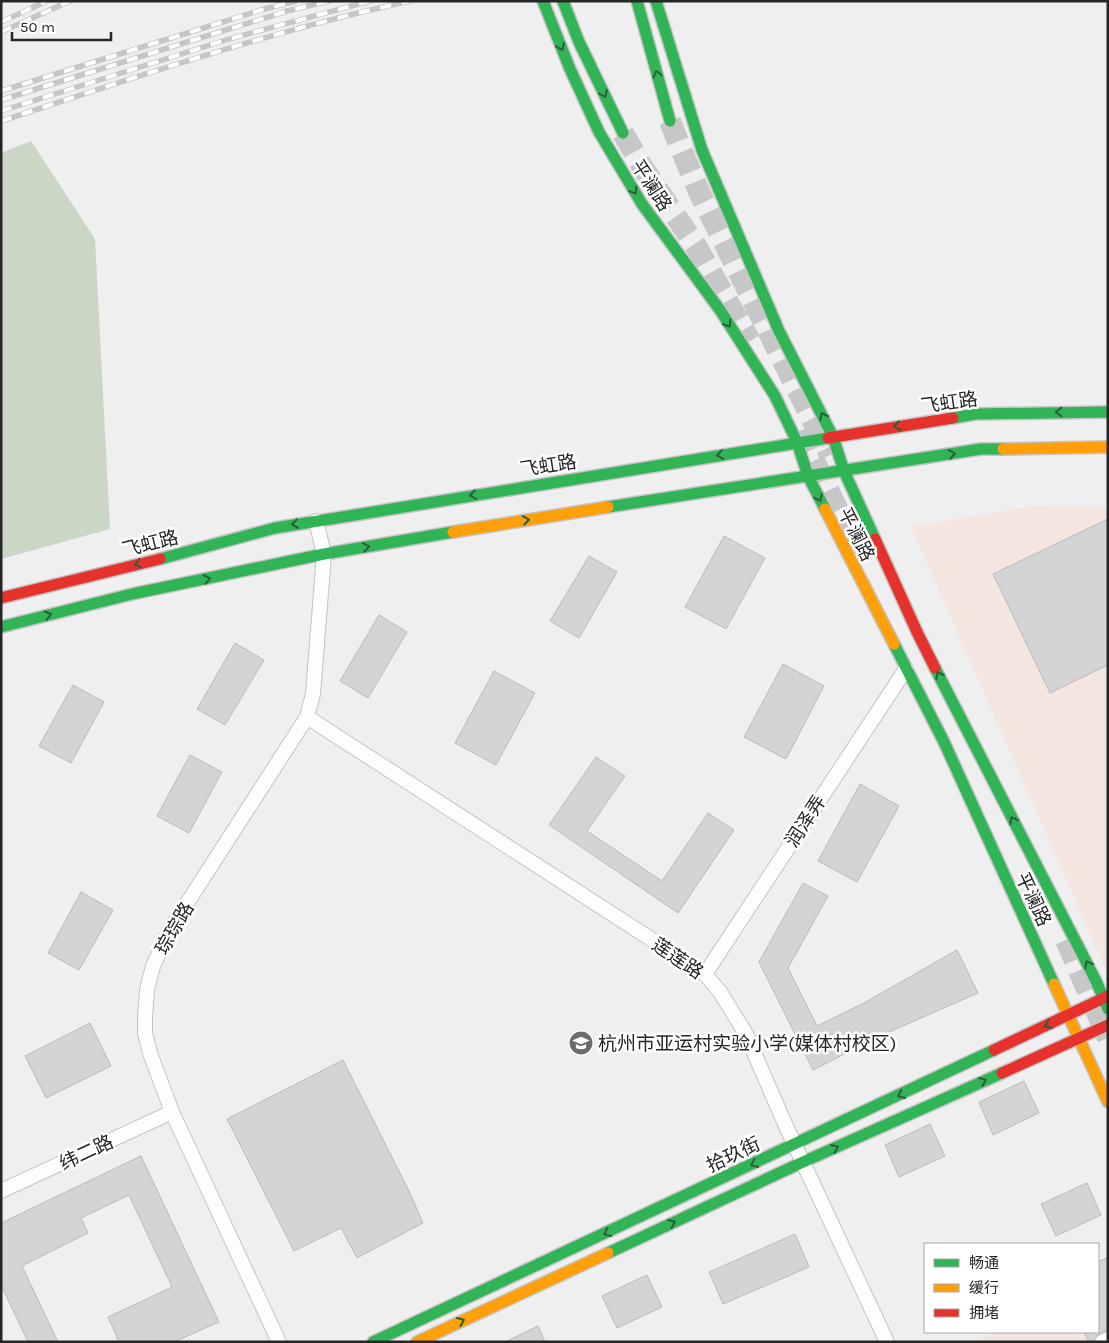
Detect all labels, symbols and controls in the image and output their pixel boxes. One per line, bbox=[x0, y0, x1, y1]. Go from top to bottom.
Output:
scale bar bbox=[12, 10, 111, 42]
text: 50 m bbox=[20, 18, 55, 36]
one-way arrow bbox=[554, 42, 565, 51]
one-way arrow bbox=[652, 69, 663, 78]
one-way arrow bbox=[598, 89, 608, 98]
street label: 平澜路 bbox=[626, 156, 676, 215]
one-way arrow bbox=[628, 186, 638, 195]
one-way arrow bbox=[722, 318, 731, 327]
street label: 飞虹路 bbox=[919, 388, 979, 418]
one-way arrow bbox=[1055, 407, 1063, 418]
one-way arrow bbox=[819, 412, 829, 421]
one-way arrow bbox=[893, 421, 902, 431]
one-way arrow bbox=[715, 449, 723, 460]
one-way arrow bbox=[948, 449, 956, 460]
street label: 飞虹路 bbox=[518, 451, 578, 481]
one-way arrow bbox=[469, 490, 477, 500]
one-way arrow bbox=[813, 493, 823, 502]
street label: 平澜路 bbox=[833, 504, 879, 565]
one-way arrow bbox=[522, 515, 531, 525]
one-way arrow bbox=[291, 519, 300, 529]
street label: 飞虹路 bbox=[120, 526, 181, 562]
one-way arrow bbox=[362, 543, 370, 553]
one-way arrow bbox=[134, 558, 143, 569]
one-way arrow bbox=[202, 574, 211, 584]
one-way arrow bbox=[44, 611, 52, 621]
one-way arrow bbox=[935, 672, 945, 681]
street label: 润泽弄 bbox=[781, 792, 831, 851]
one-way arrow bbox=[1009, 816, 1019, 825]
street label: 平澜路 bbox=[1011, 869, 1055, 930]
street label: 琮琮路 bbox=[151, 898, 199, 959]
street label: 莲莲路 bbox=[648, 934, 707, 984]
one-way arrow bbox=[1084, 961, 1094, 970]
one-way arrow bbox=[1044, 1019, 1053, 1029]
school or university icon: 杭州市亚运村实验小学(媒体村校区) bbox=[568, 1030, 594, 1056]
place label: 杭州市亚运村实验小学(媒体村校区) bbox=[598, 1033, 897, 1055]
one-way arrow bbox=[978, 1076, 987, 1087]
one-way arrow bbox=[897, 1088, 906, 1099]
street label: 纬二路 bbox=[56, 1131, 117, 1175]
street label: 拾玖街 bbox=[703, 1133, 764, 1177]
one-way arrow bbox=[830, 1143, 839, 1154]
one-way arrow bbox=[750, 1158, 759, 1168]
one-way arrow bbox=[667, 1219, 676, 1229]
one-way arrow bbox=[603, 1226, 612, 1237]
legend bbox=[924, 1243, 1099, 1333]
text: 畅通 bbox=[969, 1254, 999, 1272]
text: 缓行 bbox=[969, 1279, 999, 1297]
text: 拥堵 bbox=[969, 1304, 999, 1322]
one-way arrow bbox=[456, 1317, 465, 1327]

